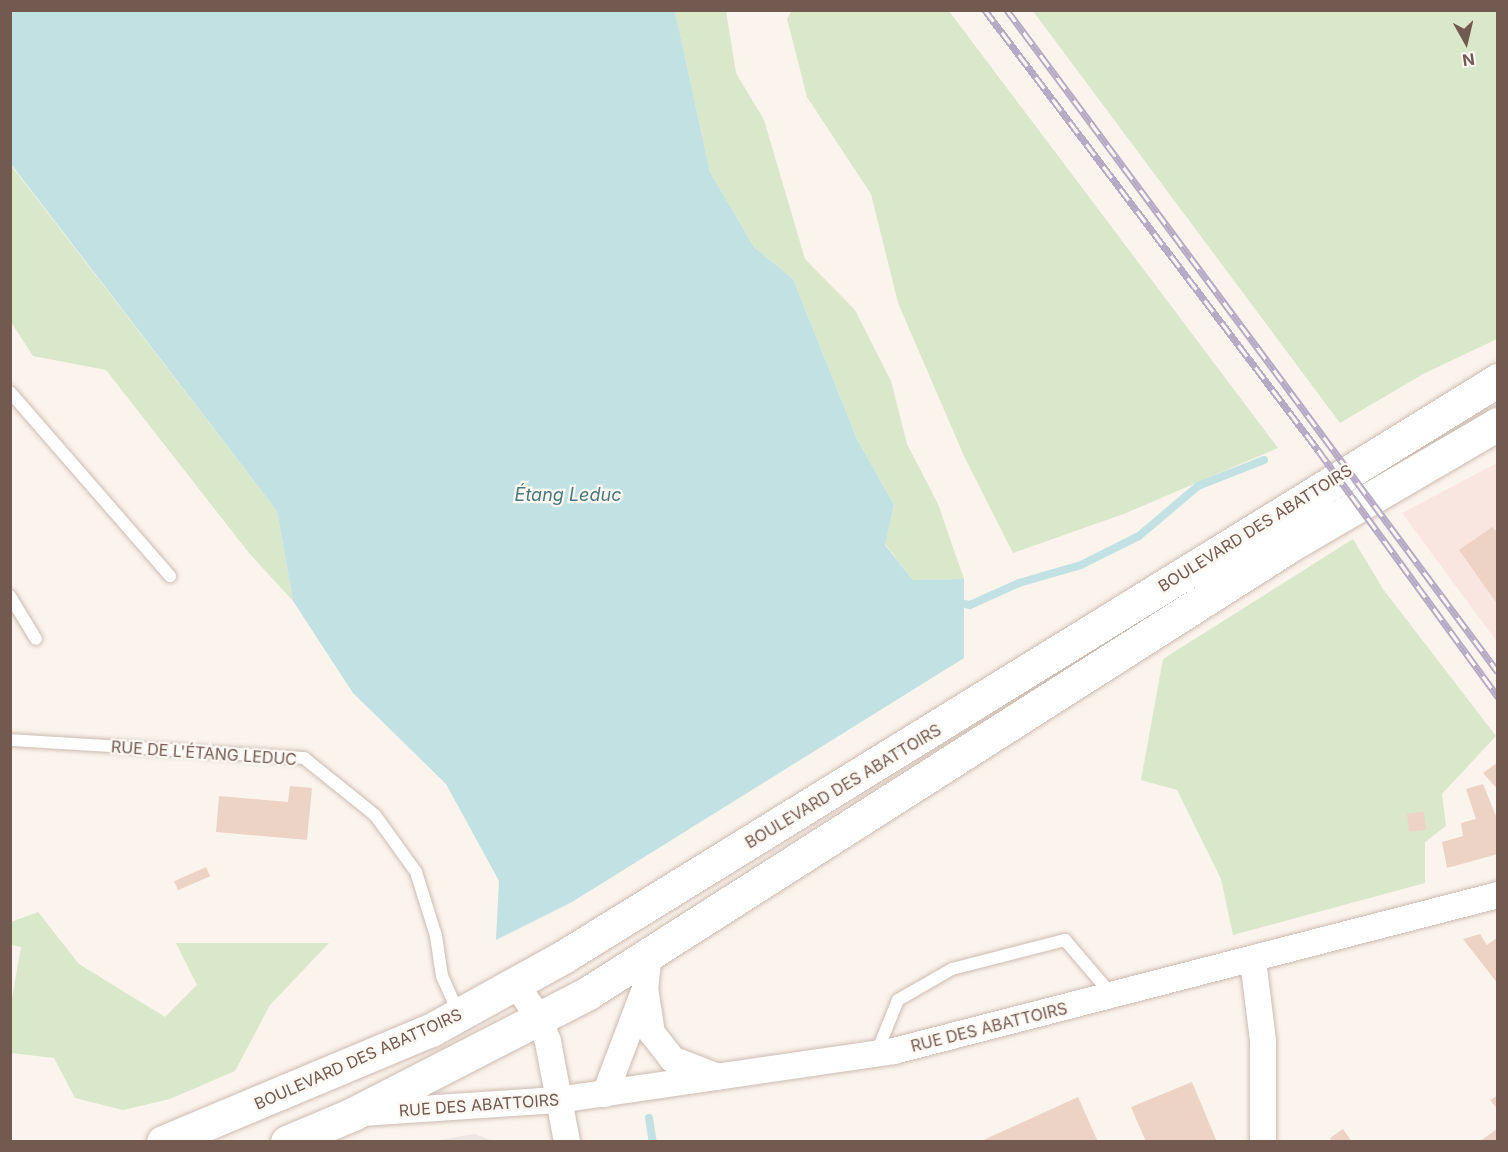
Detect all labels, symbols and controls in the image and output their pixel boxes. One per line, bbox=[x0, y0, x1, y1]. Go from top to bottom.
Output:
north arrow bbox=[1436, 12, 1496, 72]
text: N bbox=[1461, 49, 1476, 71]
street label: BOULEVARD DES ABATTOIRS bbox=[1155, 460, 1355, 596]
water label: Étang Leduc bbox=[515, 484, 621, 506]
street label: BOULEVARD DES ABATTOIRS bbox=[742, 720, 944, 852]
street label: RUE DE L'ÉTANG LEDUC bbox=[110, 737, 298, 769]
street label: RUE DES ABATTOIRS bbox=[909, 998, 1069, 1056]
street label: BOULEVARD DES ABATTOIRS bbox=[251, 1004, 465, 1114]
street label: RUE DES ABATTOIRS bbox=[398, 1090, 560, 1120]

